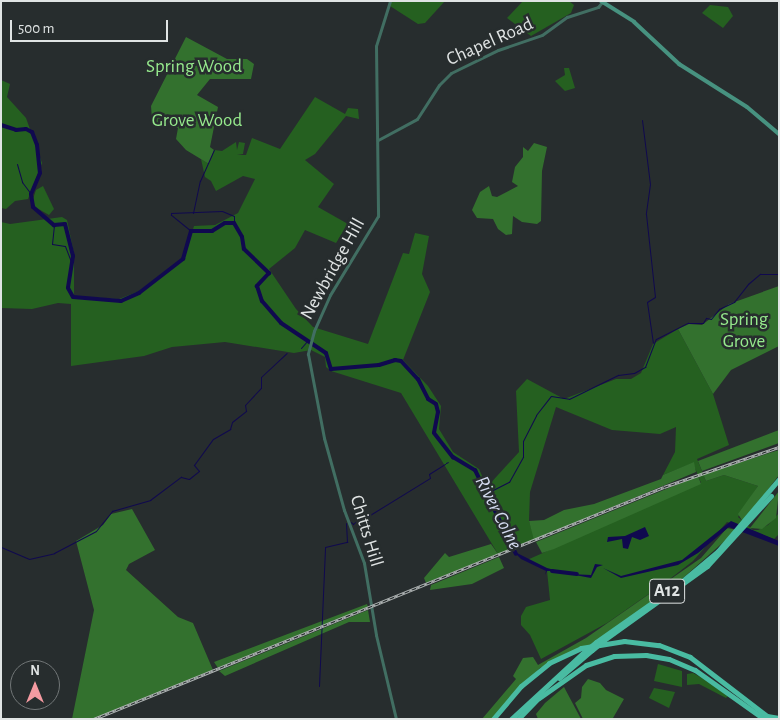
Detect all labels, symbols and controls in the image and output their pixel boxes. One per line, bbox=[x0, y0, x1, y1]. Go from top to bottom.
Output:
scale bar bbox=[12, 10, 170, 42]
street label: Chapel Road bbox=[443, 13, 537, 71]
text: 500 m bbox=[18, 21, 55, 36]
park label: Spring Wood bbox=[146, 56, 242, 78]
park label: Grove Wood bbox=[152, 110, 242, 132]
street label: Newbridge Hill bbox=[296, 214, 370, 324]
park label: Spring Grove bbox=[720, 309, 768, 353]
water label: River Colne bbox=[469, 472, 527, 554]
street label: Chitts Hill bbox=[344, 492, 388, 570]
road number: A12 bbox=[648, 576, 686, 606]
north arrow bbox=[10, 660, 60, 710]
text: N bbox=[30, 664, 40, 678]

